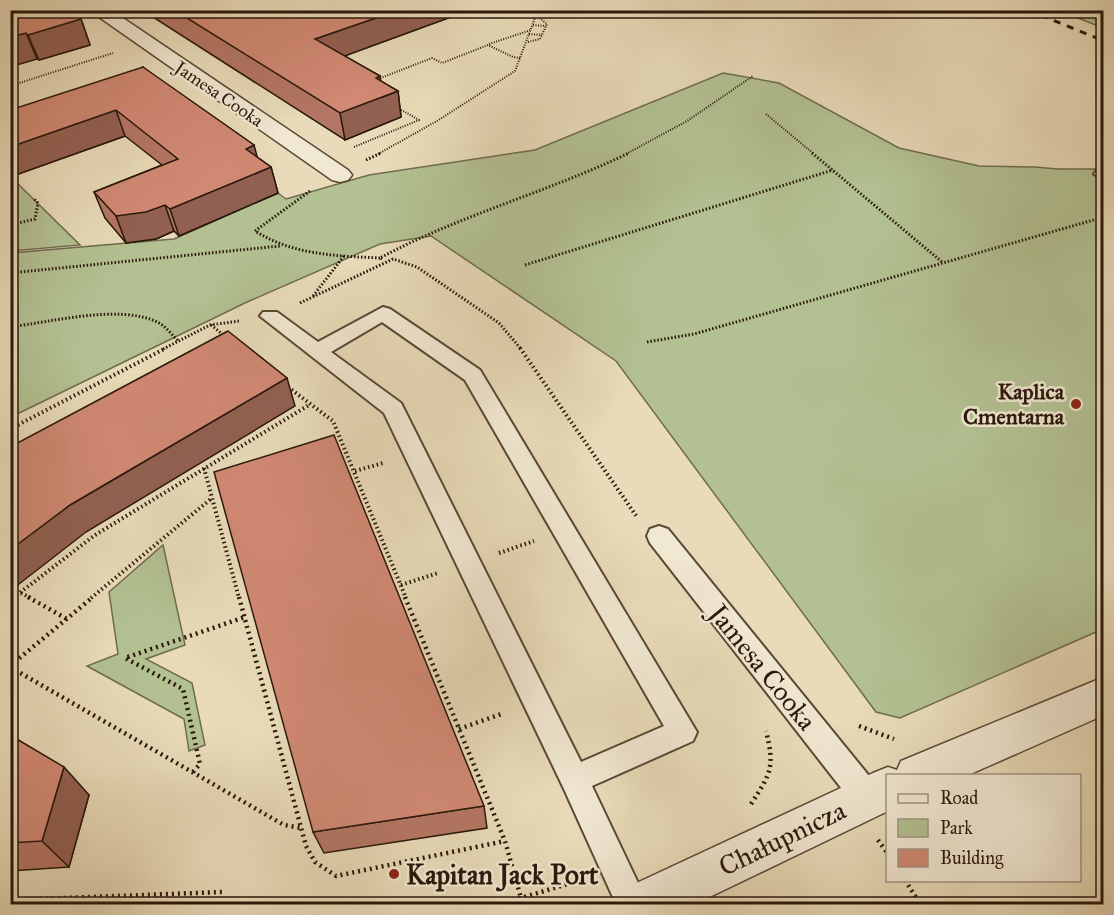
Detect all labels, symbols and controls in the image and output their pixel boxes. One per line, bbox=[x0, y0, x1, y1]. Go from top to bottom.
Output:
street label: Jamesa Cooka bbox=[169, 55, 268, 133]
place label: Kaplica Cmentarna bbox=[963, 378, 1065, 430]
marker: Kaplica Cmentarna bbox=[1069, 397, 1083, 411]
street label: Jamesa Cooka bbox=[700, 595, 824, 737]
legend bbox=[886, 774, 1081, 882]
text: Road bbox=[940, 787, 978, 809]
street label: Chałupnicza bbox=[713, 793, 851, 883]
text: Park bbox=[940, 817, 973, 839]
text: Building bbox=[940, 847, 1004, 870]
place label: Kapitan Jack Port bbox=[406, 858, 599, 892]
marker: Kapitan Jack Port bbox=[387, 867, 401, 881]

